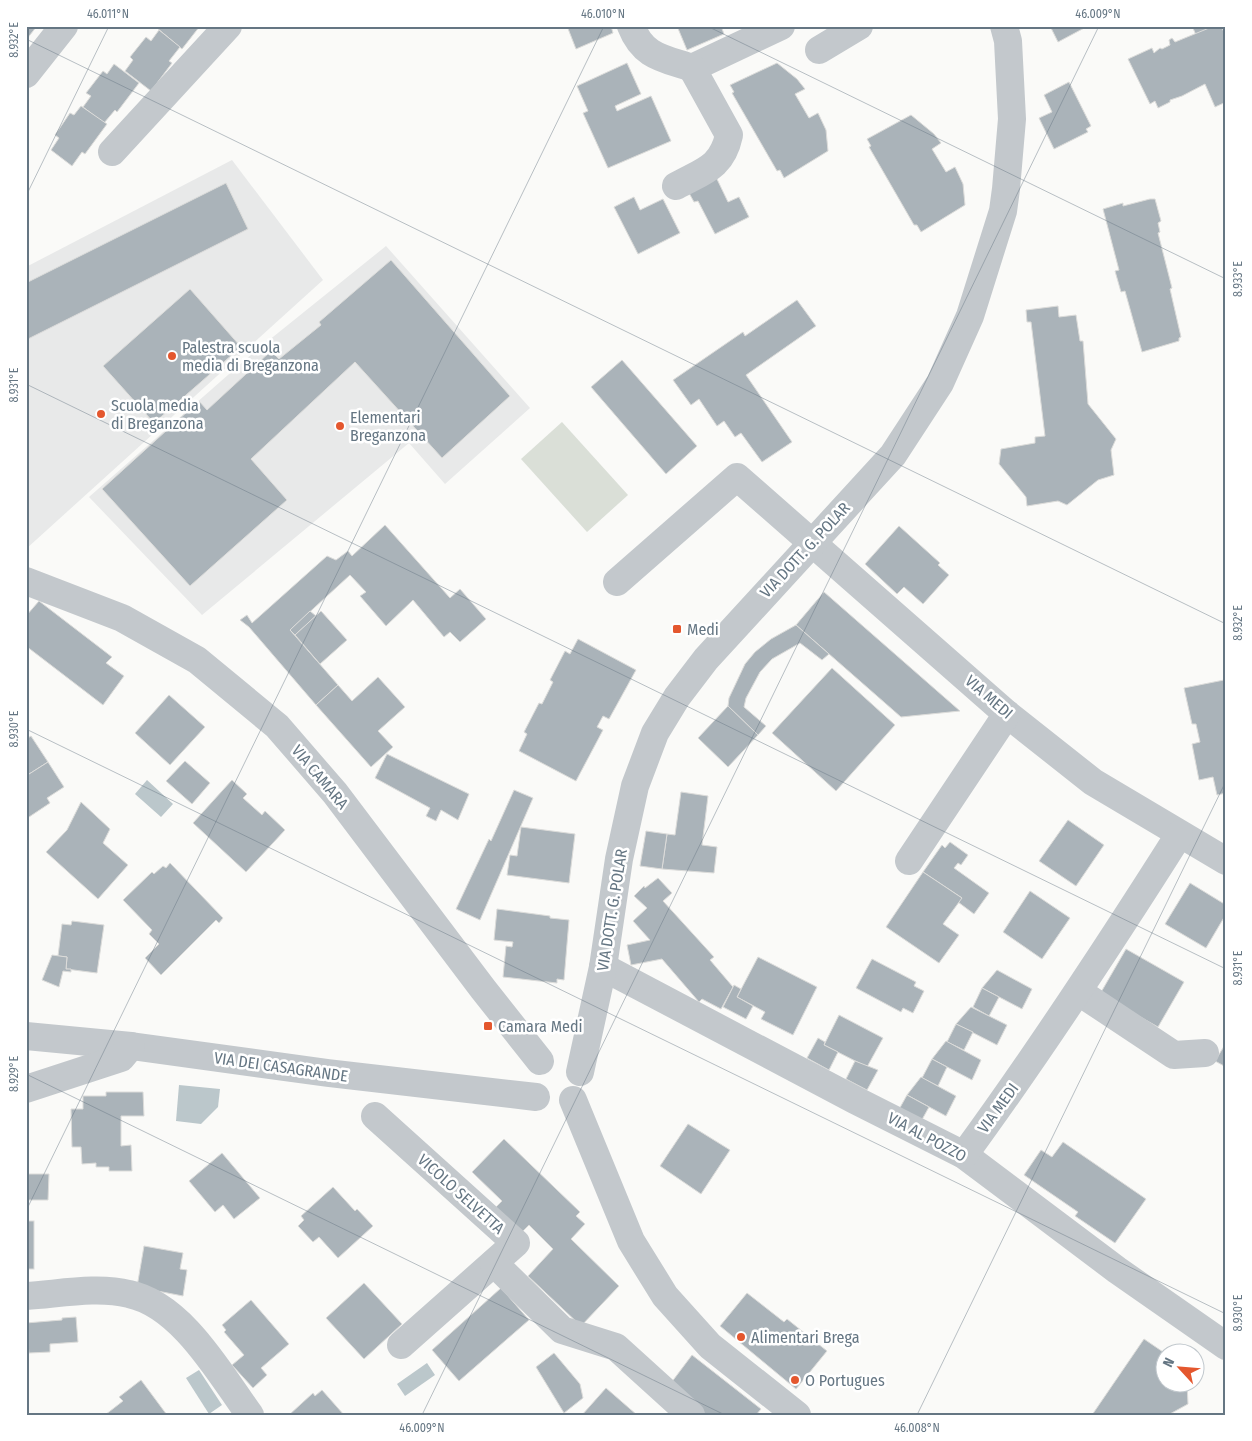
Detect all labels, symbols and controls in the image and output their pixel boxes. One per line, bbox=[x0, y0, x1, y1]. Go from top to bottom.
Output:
text: 46.011°N bbox=[87, 7, 129, 21]
text: 46.010°N bbox=[581, 7, 625, 21]
text: 46.009°N bbox=[1075, 7, 1121, 21]
text: 8.932°E bbox=[7, 22, 21, 58]
text: 8.933°E bbox=[1231, 261, 1245, 297]
place label: Palestra scuola media di Breganzona bbox=[182, 338, 319, 375]
marker: Palestra scuola media di Breganzona bbox=[166, 350, 178, 362]
text: 8.931°E bbox=[7, 367, 21, 402]
place label: Scuola media di Breganzona bbox=[111, 396, 204, 433]
marker: Scuola media di Breganzona bbox=[95, 408, 107, 420]
place label: Elementari Breganzona bbox=[350, 408, 426, 445]
marker: Elementari Breganzona bbox=[334, 420, 346, 432]
street label: VIA DOTT. G. POLAR bbox=[756, 498, 854, 602]
text: 8.932°E bbox=[1231, 605, 1245, 641]
place label: Medi bbox=[687, 620, 719, 639]
marker: Medi bbox=[671, 623, 683, 635]
street label: VIA MEDI bbox=[961, 671, 1017, 723]
text: 8.930°E bbox=[7, 710, 21, 747]
street label: VIA CAMARA bbox=[288, 741, 353, 813]
street label: VIA DOTT. G. POLAR bbox=[593, 847, 631, 972]
text: 8.931°E bbox=[1231, 950, 1245, 985]
place label: Camara Medi bbox=[498, 1017, 583, 1036]
marker: Camara Medi bbox=[482, 1020, 494, 1032]
street label: VIA DEI CASAGRANDE bbox=[213, 1048, 349, 1086]
text: 8.929°E bbox=[7, 1056, 21, 1092]
street label: VIA MEDI bbox=[974, 1079, 1022, 1137]
street label: VIA AL POZZO bbox=[884, 1108, 970, 1166]
street label: VICOLO SELVETTA bbox=[414, 1150, 509, 1238]
text: 8.930°E bbox=[1231, 1294, 1245, 1331]
place label: Alimentari Brega bbox=[751, 1328, 860, 1347]
marker: Alimentari Brega bbox=[735, 1331, 747, 1343]
north arrow bbox=[1154, 1344, 1204, 1394]
text: N bbox=[1159, 1355, 1178, 1370]
place label: O Portugues bbox=[805, 1371, 885, 1390]
marker: O Portugues bbox=[789, 1374, 801, 1386]
text: 46.009°N bbox=[399, 1421, 445, 1435]
text: 46.008°N bbox=[894, 1421, 940, 1435]

